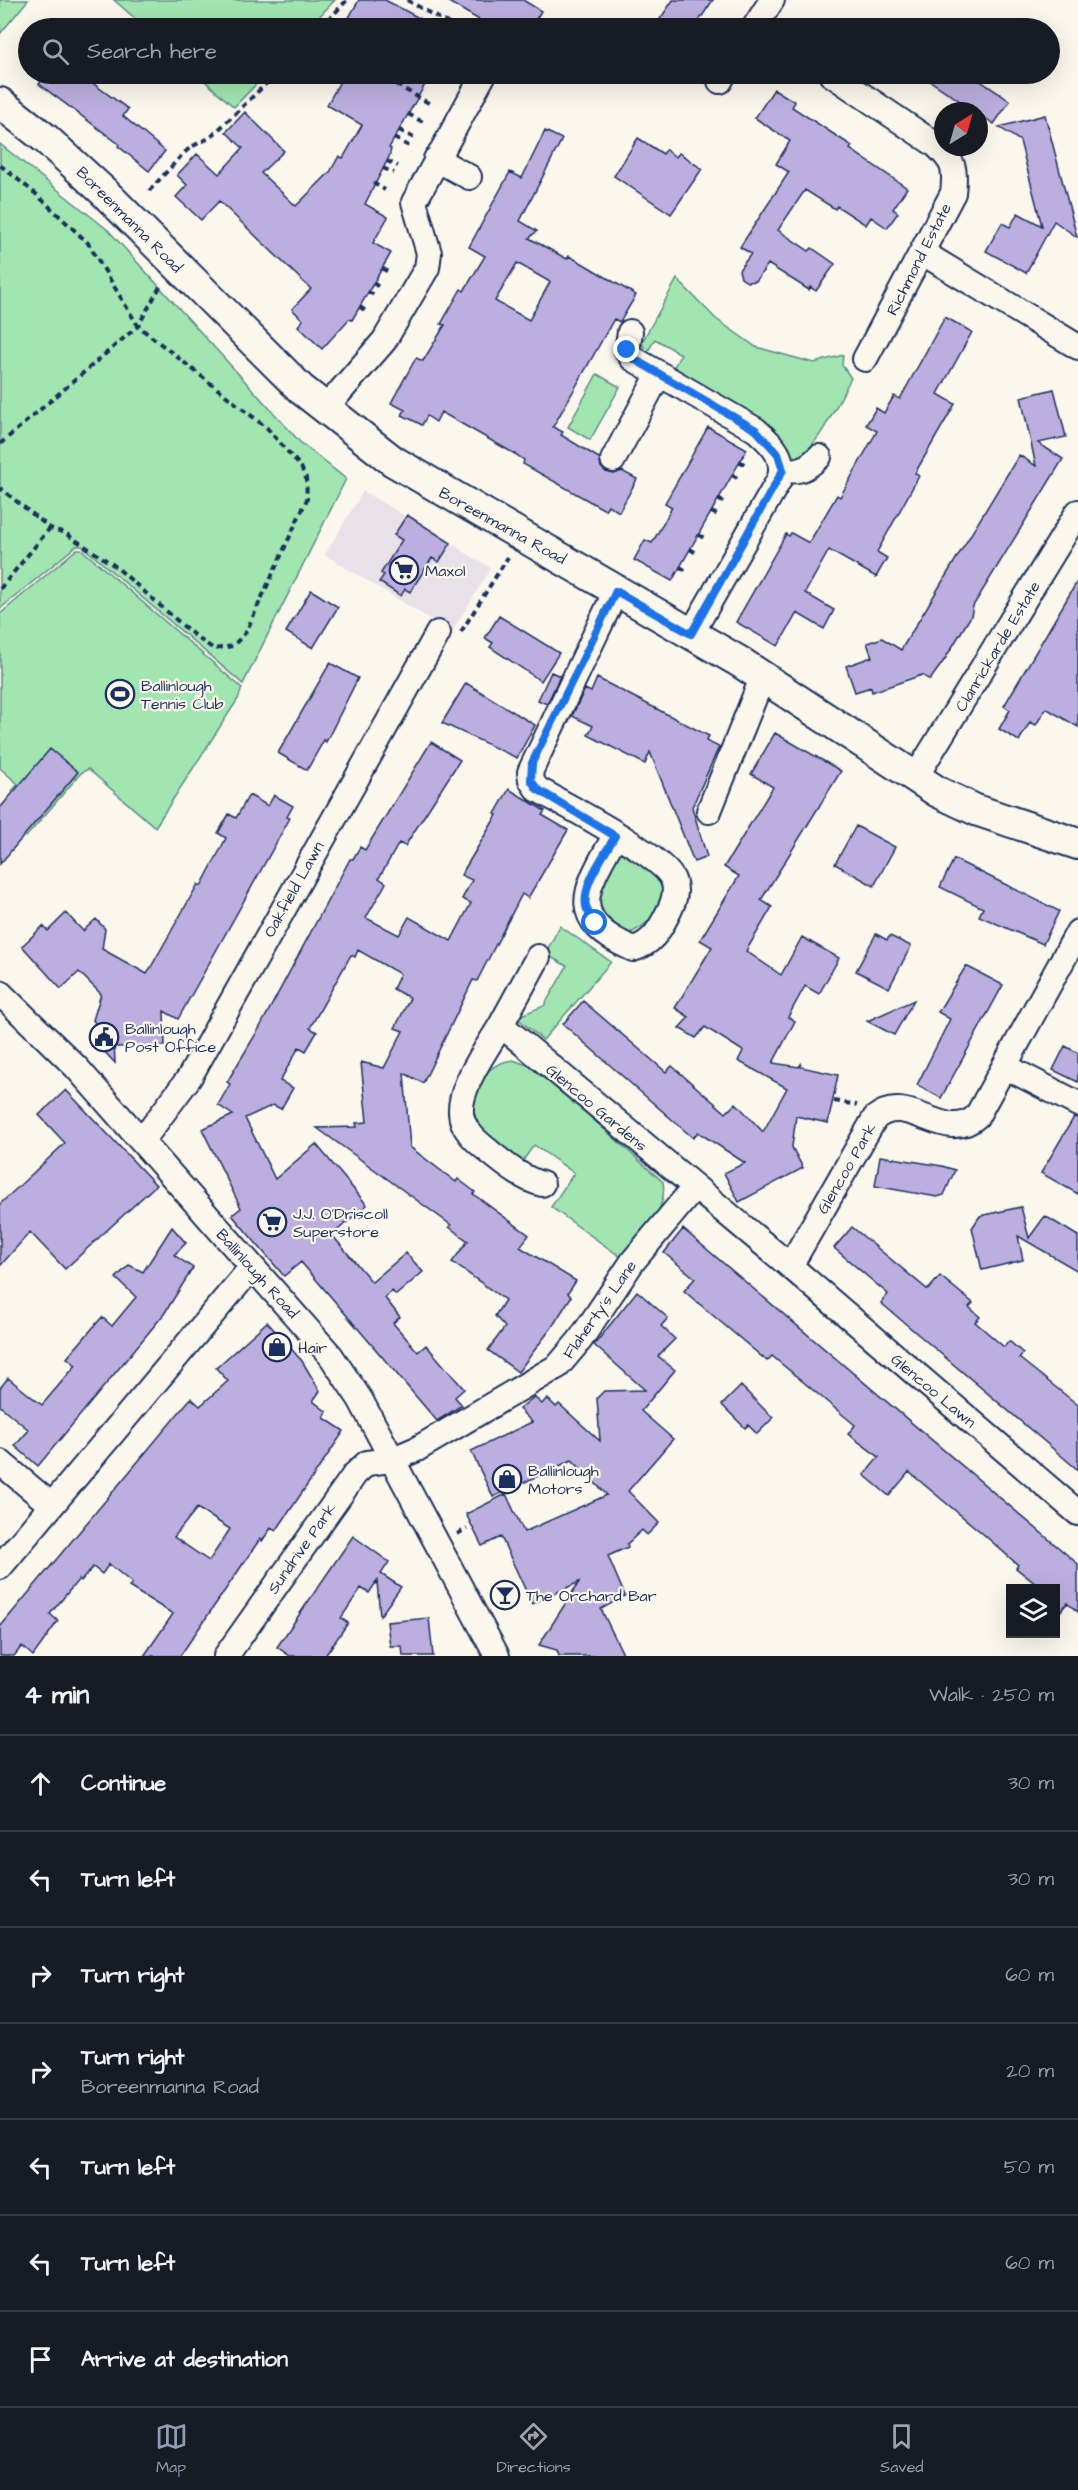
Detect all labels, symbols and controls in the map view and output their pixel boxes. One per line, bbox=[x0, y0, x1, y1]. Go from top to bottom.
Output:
search box bbox=[18, 18, 1060, 84]
icon: search bbox=[39, 35, 72, 68]
text: Search here bbox=[87, 36, 217, 67]
north arrow bbox=[934, 102, 988, 156]
street label: Boreenmanna Road bbox=[71, 162, 187, 278]
street label: Richmond Estate bbox=[881, 199, 957, 319]
route end bbox=[613, 336, 639, 362]
street label: Boreenmanna Road bbox=[435, 482, 570, 570]
supermarket icon: Maxol bbox=[388, 554, 420, 586]
place label: Maxol bbox=[425, 560, 465, 582]
street label: Clanrickarde Estate bbox=[950, 577, 1046, 716]
place label: Ballinlough Tennis Club bbox=[141, 675, 223, 715]
sports icon: Ballinlough Tennis Club bbox=[104, 678, 136, 710]
street label: Oakfield Lawn bbox=[258, 838, 329, 941]
route start bbox=[581, 909, 607, 935]
place label: Ballinlough Post Office bbox=[125, 1018, 216, 1058]
public building icon: Ballinlough Post Office bbox=[88, 1021, 120, 1053]
street label: Glencoo Gardens bbox=[541, 1059, 652, 1157]
street label: Glencoo Park bbox=[812, 1119, 882, 1218]
place label: J.J. O'Driscoll Superstore bbox=[293, 1203, 388, 1243]
supermarket icon: J.J. O'Driscoll Superstore bbox=[256, 1206, 288, 1238]
street label: Ballinlough Road bbox=[210, 1224, 304, 1324]
street label: Flaherty's Lane bbox=[558, 1256, 643, 1364]
shop icon: Hair bbox=[261, 1331, 293, 1363]
place label: Hair bbox=[298, 1337, 327, 1359]
street label: Glencoo Lawn bbox=[886, 1349, 981, 1433]
place label: Ballinlough Motors bbox=[528, 1460, 599, 1500]
shop icon: Ballinlough Motors bbox=[491, 1463, 523, 1495]
street label: Sundrive Park bbox=[262, 1499, 341, 1598]
bar icon: The Orchard Bar bbox=[489, 1579, 521, 1611]
map controls bbox=[1006, 1584, 1060, 1638]
button: layers bbox=[1006, 1584, 1060, 1638]
place label: The Orchard Bar bbox=[526, 1585, 657, 1607]
text: 4 min bbox=[24, 1677, 89, 1713]
text: Walk · 250 m bbox=[929, 1681, 1054, 1709]
icon: ahead bbox=[24, 1767, 57, 1800]
text: Continue bbox=[81, 1768, 166, 1799]
text: 30 m bbox=[1008, 1769, 1054, 1797]
icon: left bbox=[24, 1863, 57, 1896]
text: Turn left bbox=[81, 1864, 175, 1895]
text: 30 m bbox=[1008, 1865, 1054, 1893]
icon: right bbox=[24, 1959, 57, 1992]
text: Turn right bbox=[81, 1960, 184, 1991]
text: 60 m bbox=[1005, 1961, 1054, 1989]
text: Turn right bbox=[81, 2042, 184, 2073]
icon: right bbox=[24, 2055, 57, 2088]
text: 20 m bbox=[1006, 2057, 1054, 2085]
text: Boreenmanna Road bbox=[81, 2073, 259, 2101]
icon: left bbox=[24, 2151, 57, 2184]
text: Turn left bbox=[81, 2152, 175, 2183]
text: 50 m bbox=[1004, 2153, 1054, 2181]
icon: left bbox=[24, 2247, 57, 2280]
text: Turn left bbox=[81, 2248, 175, 2279]
text: 60 m bbox=[1005, 2249, 1054, 2277]
icon: arrive bbox=[24, 2343, 57, 2376]
text: Arrive at destination bbox=[81, 2344, 288, 2375]
tab: Map bbox=[155, 2420, 188, 2478]
tab: Directions bbox=[497, 2420, 571, 2478]
tab: Saved bbox=[880, 2420, 923, 2478]

